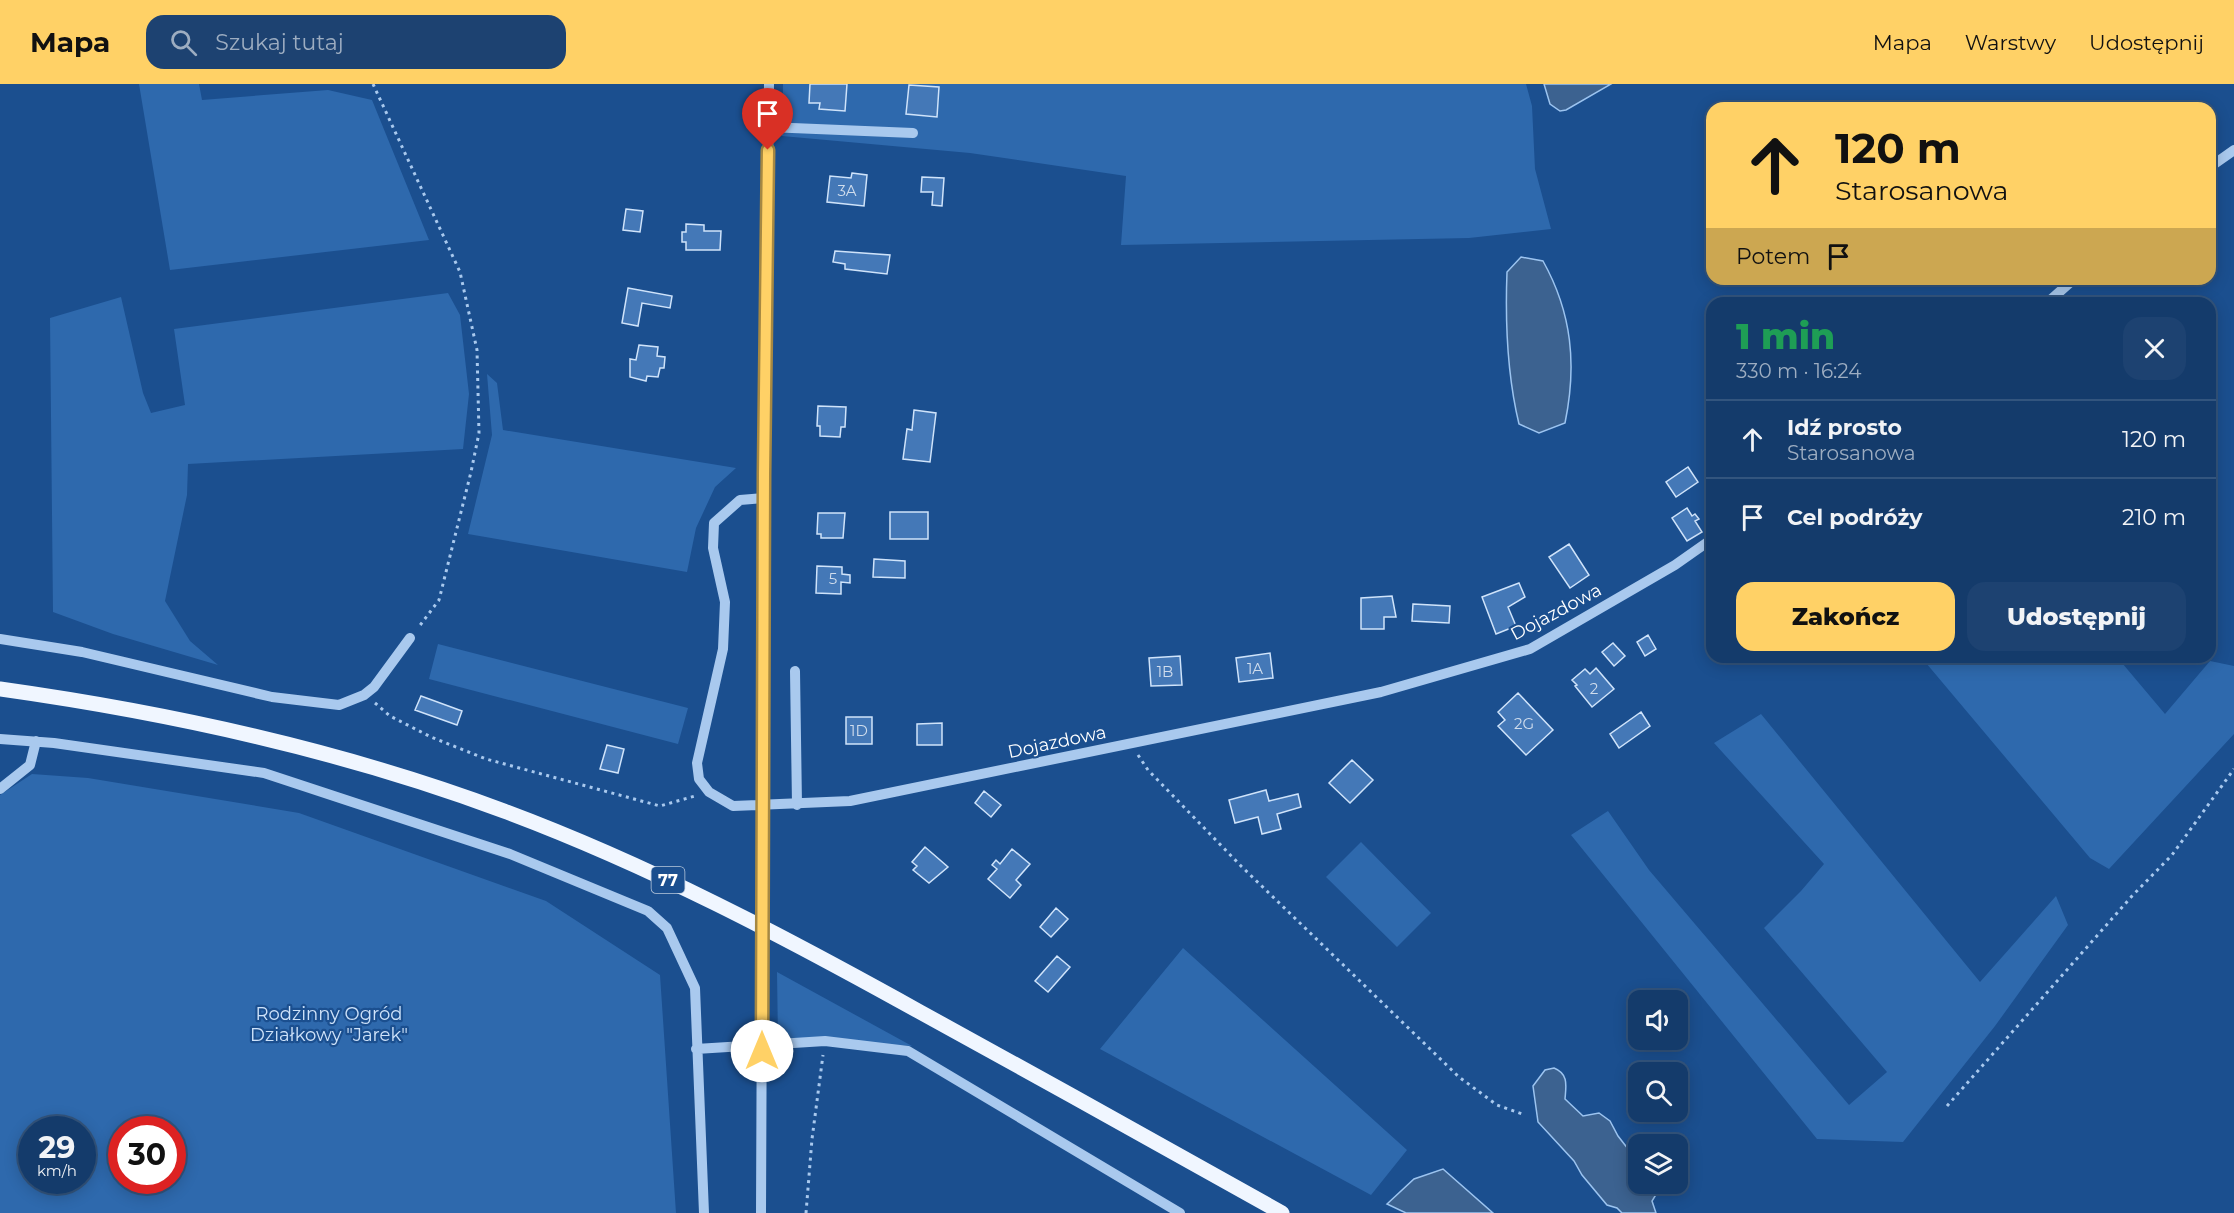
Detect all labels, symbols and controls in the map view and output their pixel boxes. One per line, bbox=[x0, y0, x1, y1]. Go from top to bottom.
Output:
search box bbox=[146, 15, 566, 69]
text: Mapa bbox=[30, 25, 110, 59]
icon: search bbox=[167, 26, 200, 59]
text: Szukaj tutaj bbox=[215, 29, 344, 56]
text: Mapa bbox=[1873, 30, 1932, 55]
text: Warstwy bbox=[1965, 30, 2056, 55]
text: Udostępnij bbox=[2089, 30, 2204, 55]
pin bbox=[742, 88, 793, 150]
icon: arrive bbox=[751, 97, 784, 130]
text: 120 m bbox=[1835, 122, 1961, 174]
icon: ahead bbox=[1736, 126, 1814, 204]
text: Starosanowa bbox=[1835, 174, 2008, 207]
house number: 3A bbox=[837, 181, 857, 200]
icon: arrive bbox=[1822, 240, 1855, 273]
text: Potem bbox=[1736, 243, 1810, 270]
text: 1 min bbox=[1736, 314, 1835, 358]
button: close bbox=[2123, 317, 2186, 380]
text: 330 m · 16:24 bbox=[1736, 359, 1861, 383]
text: Idź prosto bbox=[1787, 414, 1902, 441]
icon: ahead bbox=[1736, 423, 1769, 456]
text: 120 m bbox=[2122, 426, 2186, 453]
text: Starosanowa bbox=[1787, 441, 1915, 465]
icon: arrive bbox=[1736, 501, 1769, 534]
text: Cel podróży bbox=[1787, 504, 1923, 531]
text: 210 m bbox=[2122, 504, 2186, 531]
house number: 5 bbox=[829, 569, 837, 588]
street label: Dojazdowa bbox=[1507, 579, 1605, 645]
button: Zakończ bbox=[1736, 582, 1955, 651]
button: Udostępnij bbox=[1967, 582, 2186, 651]
house number: 1A bbox=[1247, 659, 1263, 678]
house number: 1B bbox=[1157, 662, 1173, 681]
house number: 2 bbox=[1590, 679, 1598, 698]
house number: 2G bbox=[1514, 714, 1534, 733]
house number: 1D bbox=[850, 721, 868, 740]
street label: Dojazdowa bbox=[1006, 721, 1108, 763]
road number: 77 bbox=[652, 867, 684, 893]
map controls bbox=[1628, 990, 1688, 1194]
button: sound bbox=[1628, 990, 1688, 1050]
park label: Rodzinny Ogród Działkowy "Jarek" bbox=[250, 1003, 408, 1046]
position arrow bbox=[730, 1019, 794, 1083]
button: search bbox=[1628, 1062, 1688, 1122]
speed limit sign: 30 bbox=[108, 1116, 186, 1194]
text: 29 bbox=[39, 1129, 75, 1166]
button: layers bbox=[1628, 1134, 1688, 1194]
text: km/h bbox=[37, 1161, 77, 1180]

